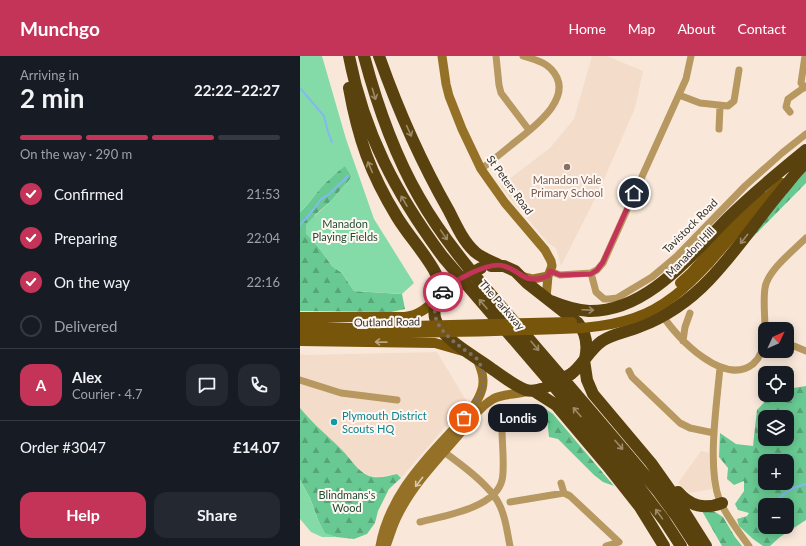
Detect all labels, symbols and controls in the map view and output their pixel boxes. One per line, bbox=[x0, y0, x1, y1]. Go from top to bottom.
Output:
text: Munchgo bbox=[20, 17, 100, 40]
text: Home bbox=[568, 20, 606, 37]
text: Map bbox=[628, 20, 655, 37]
text: About bbox=[677, 20, 715, 37]
text: Contact bbox=[737, 20, 786, 37]
text: Arriving in bbox=[20, 67, 79, 83]
text: 22:22–22:27 bbox=[194, 81, 280, 99]
text: 2 min bbox=[20, 82, 84, 114]
one-way arrow bbox=[371, 87, 378, 100]
one-way arrow bbox=[405, 125, 413, 137]
text: On the way · 290 m bbox=[20, 146, 132, 162]
street label: St Peters Road bbox=[484, 152, 536, 217]
one-way arrow bbox=[366, 161, 373, 173]
marker: Manadon Vale Primary School bbox=[562, 162, 572, 172]
place label: Manadon Vale Primary School bbox=[531, 173, 603, 199]
pin bbox=[617, 176, 651, 210]
icon: home bbox=[623, 182, 645, 204]
icon: check bbox=[20, 183, 42, 205]
text: Confirmed bbox=[54, 185, 123, 203]
text: 21:53 bbox=[247, 186, 280, 202]
one-way arrow bbox=[400, 195, 408, 207]
street label: Tavistock Road bbox=[660, 196, 720, 256]
park label: Manadon Playing Fields bbox=[312, 217, 378, 243]
street label: Manadon Hill bbox=[663, 224, 717, 279]
icon: check bbox=[20, 227, 42, 249]
text: Preparing bbox=[54, 229, 117, 247]
one-way arrow bbox=[440, 229, 448, 240]
text: 22:04 bbox=[247, 230, 280, 246]
one-way arrow bbox=[739, 233, 748, 244]
icon: check bbox=[20, 271, 42, 293]
courier bbox=[423, 272, 463, 312]
text: On the way bbox=[54, 273, 130, 291]
text: 22:16 bbox=[247, 274, 280, 290]
street label: The Parkway bbox=[477, 277, 528, 333]
icon: car bbox=[432, 281, 454, 303]
one-way arrow bbox=[479, 298, 488, 309]
one-way arrow bbox=[581, 306, 594, 314]
street label: Outland Road bbox=[354, 314, 420, 329]
text: Delivered bbox=[54, 317, 117, 335]
north arrow bbox=[758, 322, 794, 358]
map controls bbox=[758, 322, 794, 534]
one-way arrow bbox=[375, 339, 388, 346]
one-way arrow bbox=[530, 341, 539, 352]
button: chat bbox=[186, 364, 228, 406]
button: phone bbox=[238, 364, 280, 406]
button: locate bbox=[758, 366, 794, 402]
text: Alex bbox=[72, 368, 102, 386]
text: A bbox=[36, 376, 46, 394]
text: Courier · 4.7 bbox=[72, 386, 143, 402]
pin bbox=[447, 401, 481, 435]
callout: Londis bbox=[488, 404, 548, 432]
icon: bag bbox=[453, 407, 475, 429]
one-way arrow bbox=[573, 407, 582, 418]
place label: Plymouth District Scouts HQ bbox=[342, 409, 427, 435]
text: Londis bbox=[499, 410, 537, 426]
button: layers bbox=[758, 410, 794, 446]
marker: Plymouth District Scouts HQ bbox=[329, 417, 339, 427]
text: Order #3047 bbox=[20, 438, 106, 456]
text: £14.07 bbox=[233, 438, 280, 456]
one-way arrow bbox=[615, 440, 624, 450]
button: + bbox=[758, 454, 794, 490]
one-way arrow bbox=[415, 476, 423, 487]
park label: Blindmans's Wood bbox=[319, 488, 376, 514]
button: Help bbox=[20, 492, 146, 538]
button: Share bbox=[154, 492, 280, 538]
button: − bbox=[758, 498, 794, 534]
one-way arrow bbox=[655, 508, 663, 519]

